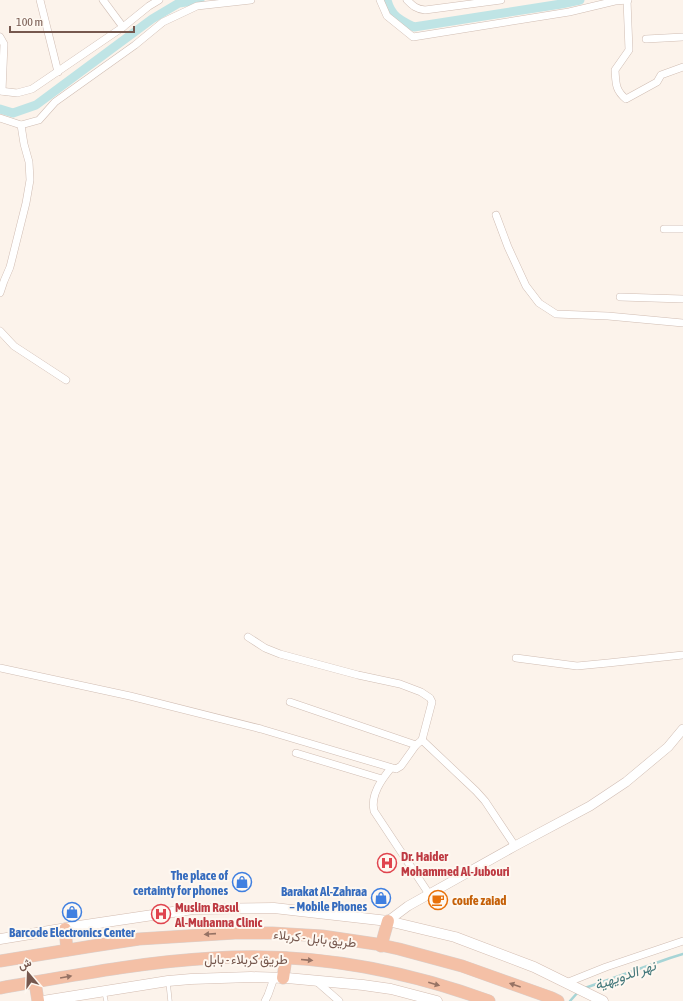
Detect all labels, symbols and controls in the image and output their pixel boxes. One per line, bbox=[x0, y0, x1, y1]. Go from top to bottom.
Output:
scale bar bbox=[10, 8, 134, 34]
text: 100 m bbox=[16, 15, 43, 29]
place label: Dr. Haider Mohammed Al-Jubouri bbox=[401, 849, 510, 879]
hospital icon: Dr. Haider Mohammed Al-Jubouri bbox=[376, 852, 398, 874]
place label: The place of certainty for phones bbox=[133, 868, 228, 898]
shop icon: The place of certainty for phones bbox=[231, 871, 253, 893]
place label: Barakat Al-Zahraa – Mobile Phones bbox=[281, 884, 367, 914]
shop icon: Barakat Al-Zahraa – Mobile Phones bbox=[370, 887, 392, 909]
cafe icon: coufe zaiad bbox=[427, 889, 449, 911]
place label: coufe zaiad bbox=[452, 893, 506, 908]
place label: Muslim Rasul Al-Muhanna Clinic bbox=[174, 900, 262, 930]
shop icon: Barcode Electronics Center bbox=[61, 901, 83, 923]
hospital icon: Muslim Rasul Al-Muhanna Clinic bbox=[150, 903, 172, 925]
place label: Barcode Electronics Center bbox=[9, 925, 136, 940]
street label: طريق بابل - كربلاء bbox=[273, 927, 357, 951]
one-way arrow bbox=[204, 931, 216, 938]
street label: طريق كربلاء - بابل bbox=[204, 952, 288, 968]
north arrow bbox=[8, 953, 48, 993]
text: ش bbox=[17, 956, 33, 972]
one-way arrow bbox=[301, 957, 313, 963]
water label: نهر الدويهية bbox=[592, 957, 659, 994]
one-way arrow bbox=[60, 973, 72, 979]
one-way arrow bbox=[429, 981, 441, 987]
one-way arrow bbox=[508, 982, 520, 988]

